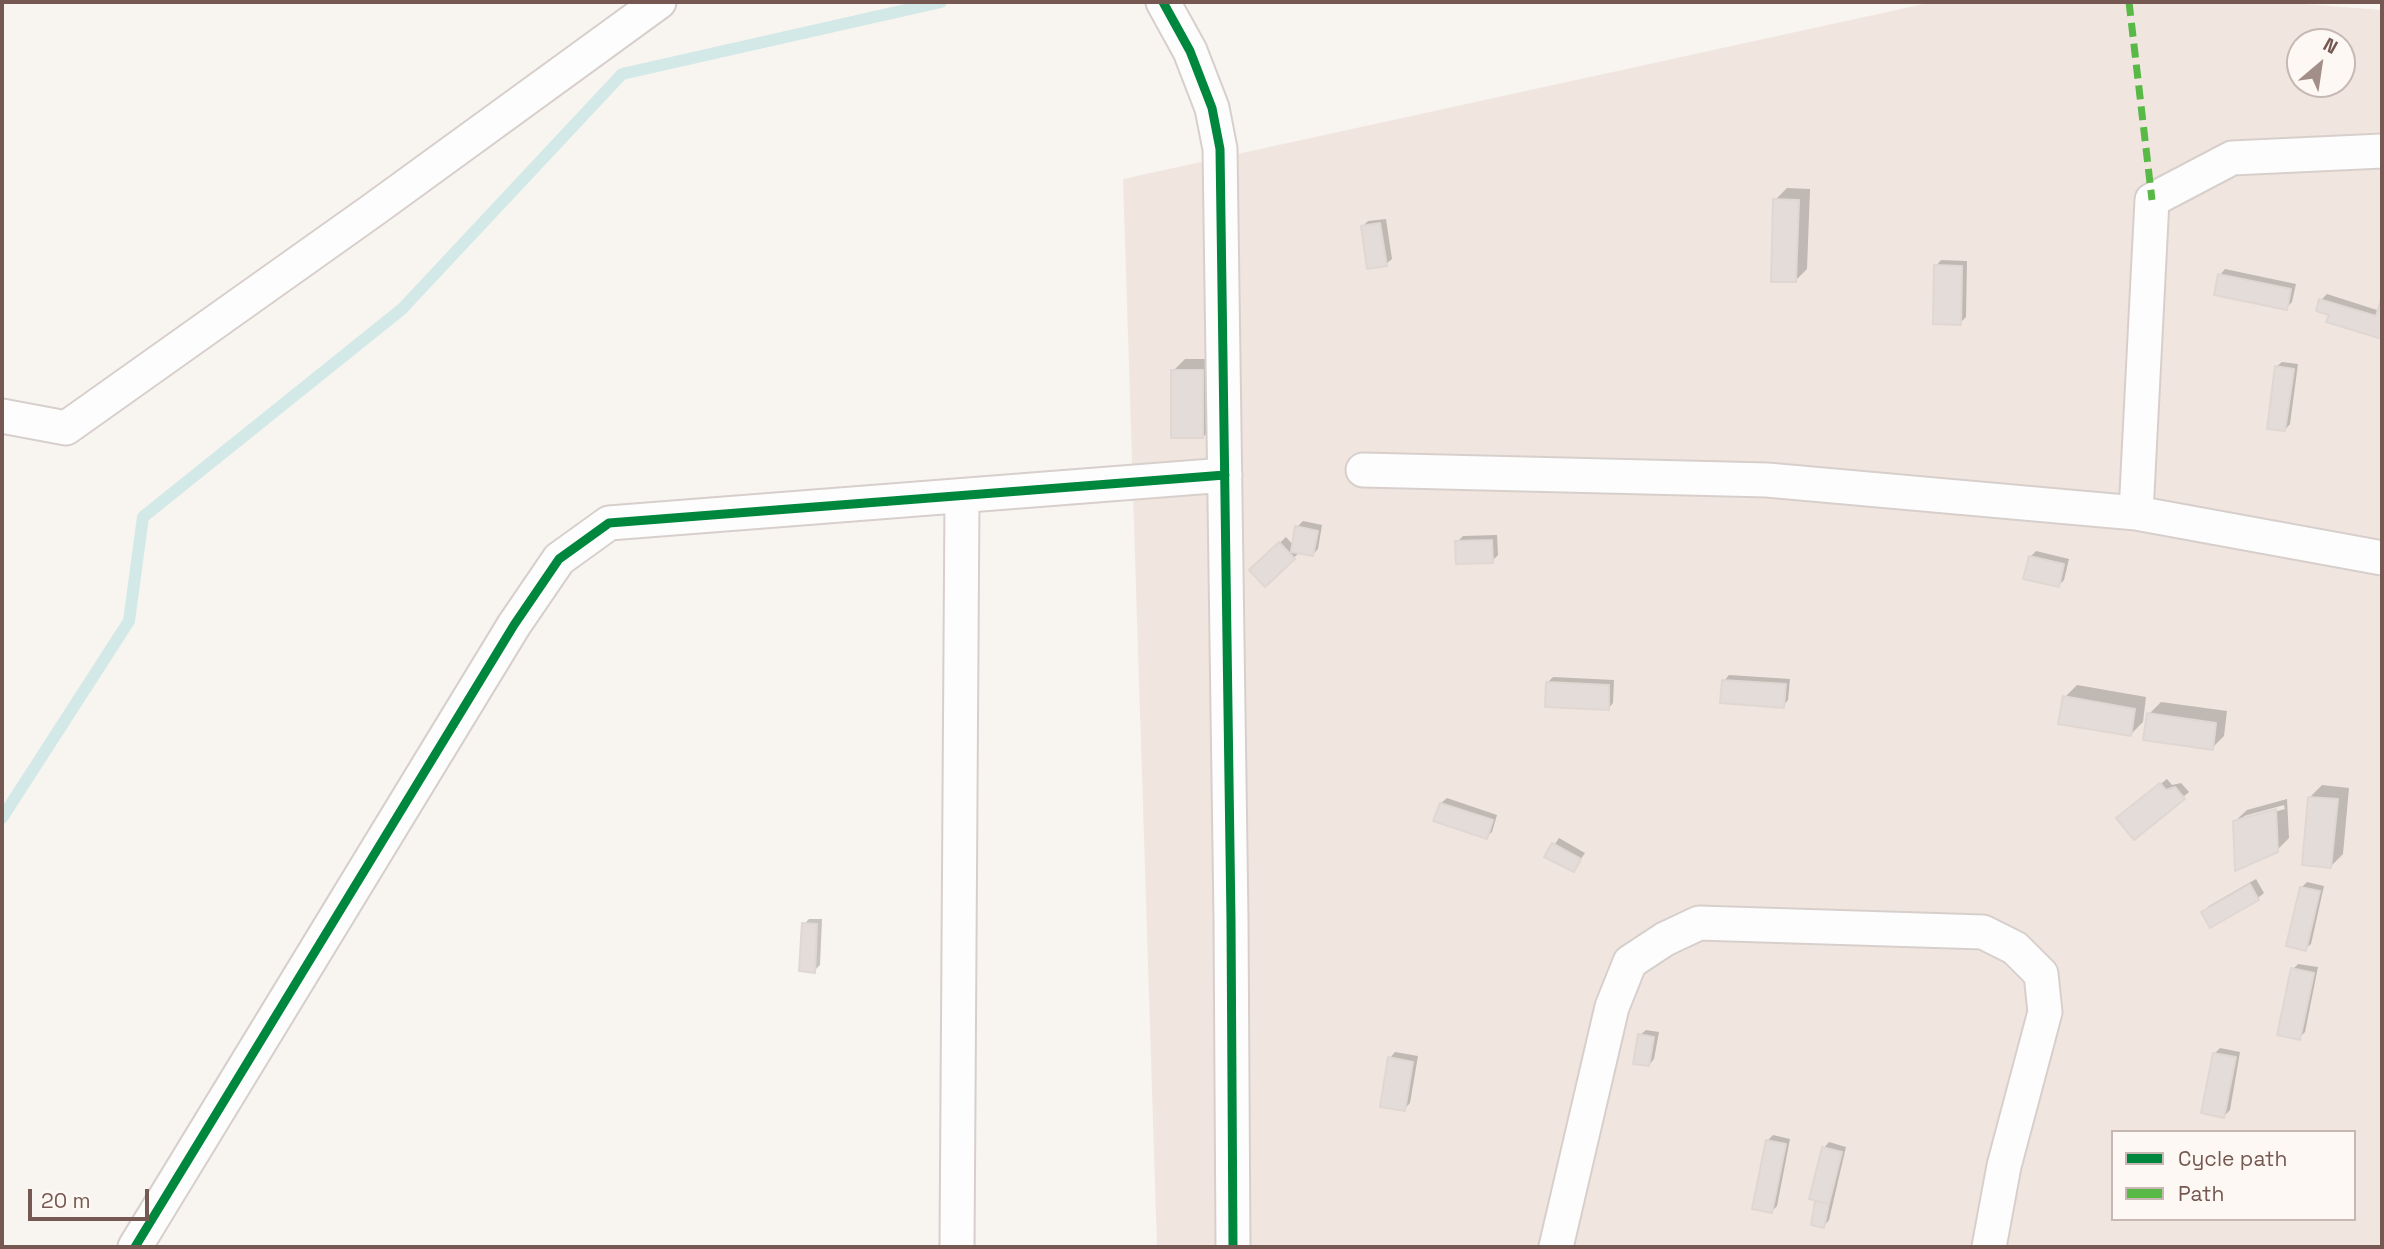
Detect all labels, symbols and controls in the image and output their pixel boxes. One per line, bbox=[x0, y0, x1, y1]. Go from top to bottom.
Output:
north arrow bbox=[2286, 28, 2356, 98]
text: N bbox=[2319, 32, 2342, 60]
legend bbox=[2111, 1130, 2356, 1221]
text: Cycle path bbox=[2178, 1145, 2287, 1172]
scale bar bbox=[32, 1176, 152, 1220]
text: Path bbox=[2178, 1180, 2224, 1207]
text: 20 m bbox=[41, 1187, 91, 1214]

